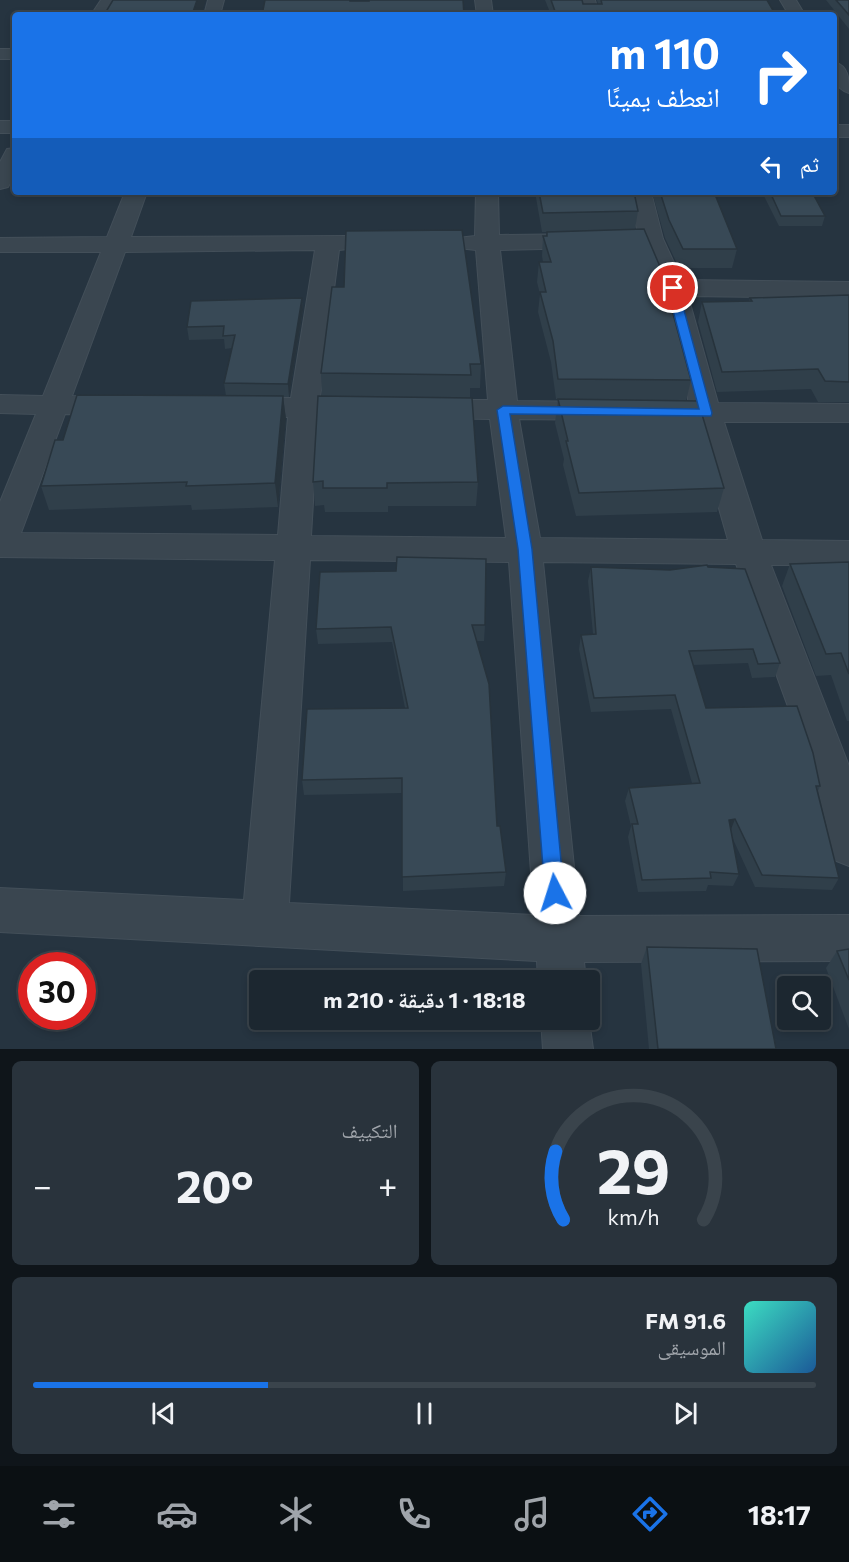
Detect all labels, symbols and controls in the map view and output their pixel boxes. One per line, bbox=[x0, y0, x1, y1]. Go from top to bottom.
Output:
text: 110 m bbox=[609, 26, 720, 78]
icon: right bbox=[741, 36, 819, 114]
text: انعطف يمينًا bbox=[606, 80, 720, 113]
icon: left bbox=[755, 150, 788, 183]
text: ثم bbox=[800, 150, 819, 177]
pin bbox=[647, 262, 698, 313]
icon: arrive bbox=[656, 271, 689, 304]
position arrow bbox=[523, 861, 587, 925]
speed limit sign: 30 bbox=[18, 952, 96, 1030]
map controls bbox=[777, 976, 831, 1030]
button: search bbox=[777, 976, 831, 1030]
text: 18:18 · 1 دقيقة · 210 m bbox=[323, 986, 526, 1013]
text: التكييف bbox=[341, 1118, 398, 1142]
text: 29 bbox=[597, 1131, 671, 1207]
text: 20° bbox=[176, 1157, 254, 1212]
text: − bbox=[33, 1164, 52, 1205]
text: + bbox=[378, 1164, 398, 1205]
text: km/h bbox=[608, 1203, 660, 1229]
text: 91.6 FM bbox=[645, 1307, 726, 1334]
text: الموسيقى bbox=[658, 1335, 726, 1359]
icon: previous bbox=[147, 1397, 180, 1430]
icon: pause bbox=[408, 1397, 441, 1430]
icon: next bbox=[669, 1397, 702, 1430]
icon: filters bbox=[38, 1493, 80, 1535]
icon: car bbox=[156, 1493, 198, 1535]
icon: climate bbox=[275, 1493, 317, 1535]
icon: phone bbox=[393, 1493, 435, 1535]
icon: music bbox=[511, 1493, 553, 1535]
icon: directions bbox=[629, 1493, 671, 1535]
text: 18:17 bbox=[748, 1498, 811, 1531]

